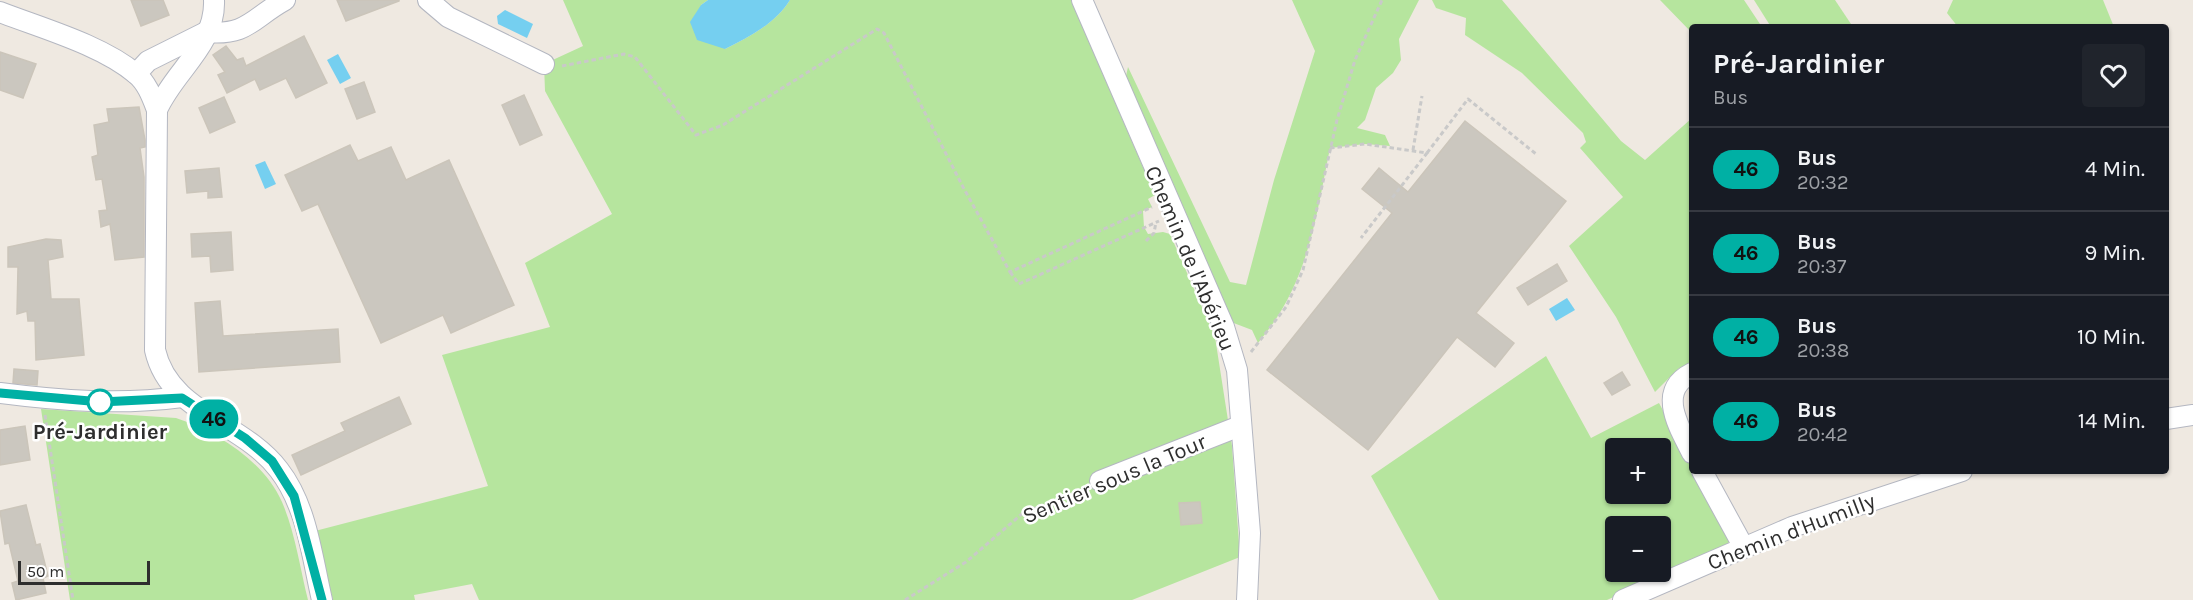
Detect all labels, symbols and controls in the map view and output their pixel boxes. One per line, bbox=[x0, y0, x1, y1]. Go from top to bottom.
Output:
button: heart bbox=[2082, 44, 2145, 107]
text: Pré-Jardinier bbox=[1713, 47, 1884, 80]
text: Bus bbox=[1713, 86, 1748, 109]
text: Bus bbox=[1797, 145, 1837, 171]
text: 4 Min. bbox=[2085, 156, 2145, 182]
text: 46 bbox=[1733, 157, 1759, 181]
street label: Chemin de l'Abérieu bbox=[1139, 162, 1241, 355]
text: 20:32 bbox=[1797, 171, 1848, 194]
text: Bus bbox=[1797, 229, 1837, 255]
text: 9 Min. bbox=[2085, 240, 2145, 266]
text: 46 bbox=[1733, 241, 1759, 265]
text: 20:37 bbox=[1797, 255, 1846, 278]
text: Bus bbox=[1797, 313, 1837, 339]
text: 10 Min. bbox=[2077, 324, 2145, 350]
text: 46 bbox=[1733, 325, 1759, 349]
text: 20:38 bbox=[1797, 339, 1849, 362]
marker: Pré-Jardinier bbox=[87, 389, 113, 415]
text: Bus bbox=[1797, 397, 1837, 423]
line badge: 46 bbox=[187, 400, 241, 438]
text: 46 bbox=[201, 407, 227, 431]
text: 14 Min. bbox=[2078, 408, 2145, 434]
text: 46 bbox=[1733, 409, 1759, 433]
place label: Pré-Jardinier bbox=[33, 419, 168, 445]
text: 20:42 bbox=[1797, 423, 1848, 446]
street label: Sentier sous la Tour bbox=[1019, 428, 1210, 529]
map controls bbox=[1605, 438, 1671, 582]
button: + bbox=[1605, 438, 1671, 504]
street label: Chemin d'Humilly bbox=[1704, 488, 1879, 576]
button: − bbox=[1605, 516, 1671, 582]
scale bar bbox=[18, 558, 150, 586]
text: 50 m bbox=[27, 562, 64, 581]

